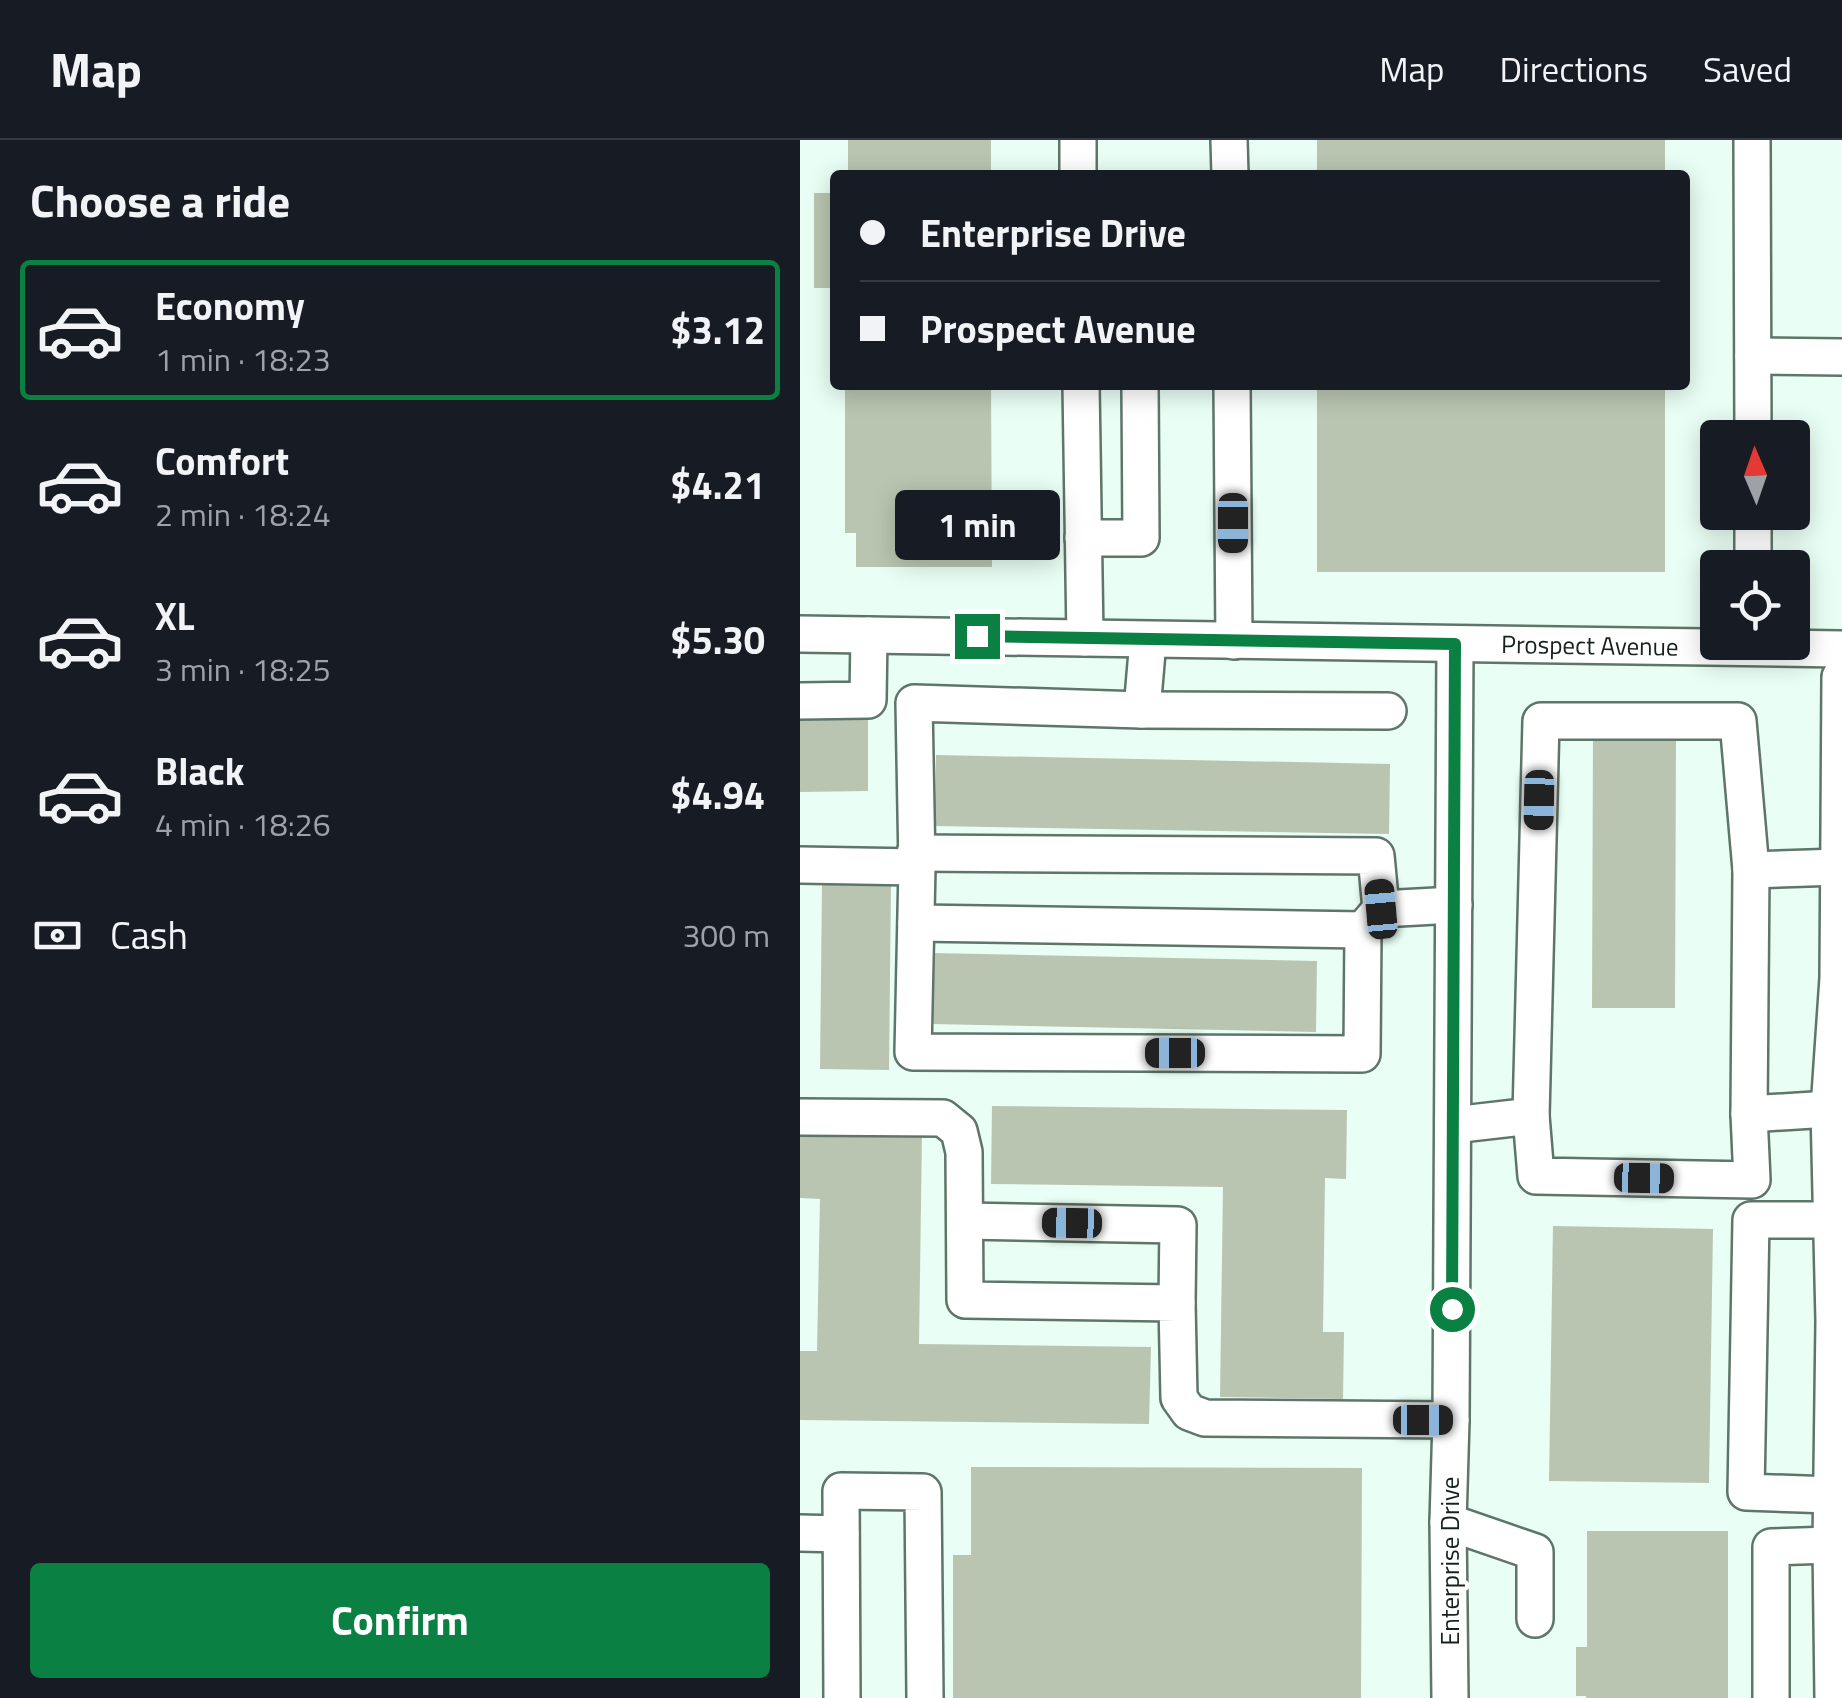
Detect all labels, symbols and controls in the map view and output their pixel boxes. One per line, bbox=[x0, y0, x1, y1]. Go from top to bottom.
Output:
text: Map bbox=[50, 33, 142, 106]
text: Map bbox=[1379, 42, 1445, 96]
text: Directions bbox=[1500, 42, 1648, 96]
text: Saved bbox=[1703, 42, 1792, 96]
text: Choose a ride bbox=[30, 166, 290, 234]
text: Enterprise Drive bbox=[920, 204, 1186, 262]
text: Economy bbox=[155, 277, 305, 335]
icon: car bbox=[35, 285, 125, 375]
text: Prospect Avenue bbox=[920, 300, 1196, 358]
text: $3.12 bbox=[670, 301, 765, 359]
text: 1 min · 18:23 bbox=[155, 335, 331, 383]
north arrow bbox=[1700, 420, 1810, 530]
map controls bbox=[1700, 420, 1810, 660]
text: Comfort bbox=[155, 432, 289, 490]
icon: car bbox=[35, 440, 125, 530]
text: $4.21 bbox=[670, 456, 765, 514]
text: 2 min · 18:24 bbox=[155, 490, 331, 538]
callout: 1 min bbox=[894, 491, 1060, 561]
car bbox=[1218, 493, 1248, 553]
text: 1 min bbox=[939, 501, 1016, 549]
button: locate bbox=[1700, 550, 1810, 660]
text: XL bbox=[155, 587, 195, 645]
icon: car bbox=[35, 595, 125, 685]
text: $5.30 bbox=[670, 611, 765, 669]
route end bbox=[955, 614, 1000, 659]
street label: Prospect Avenue bbox=[1501, 625, 1679, 666]
text: 3 min · 18:25 bbox=[155, 645, 331, 693]
text: Black bbox=[155, 742, 244, 800]
icon: car bbox=[35, 750, 125, 840]
text: $4.94 bbox=[670, 766, 765, 824]
car bbox=[1523, 770, 1555, 830]
text: 4 min · 18:26 bbox=[155, 800, 331, 848]
car bbox=[1363, 878, 1399, 940]
text: Cash bbox=[110, 906, 188, 964]
icon: cash bbox=[30, 908, 85, 963]
text: 300 m bbox=[682, 911, 770, 959]
car bbox=[1145, 1038, 1205, 1068]
car bbox=[1614, 1162, 1674, 1194]
car bbox=[1042, 1207, 1102, 1239]
route start bbox=[1430, 1287, 1475, 1332]
car bbox=[1393, 1405, 1453, 1435]
street label: Enterprise Drive bbox=[1431, 1477, 1469, 1645]
button: Confirm bbox=[30, 1563, 770, 1678]

